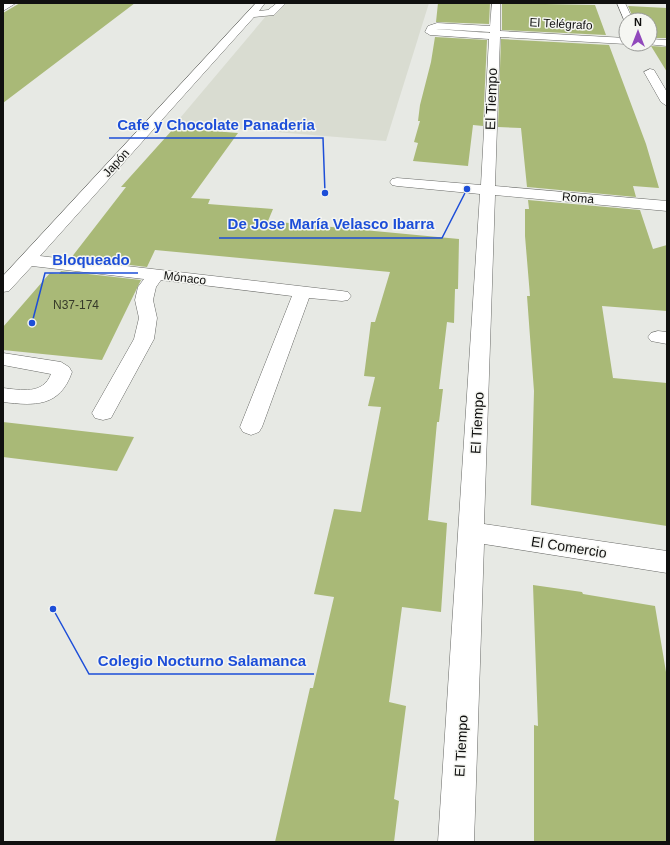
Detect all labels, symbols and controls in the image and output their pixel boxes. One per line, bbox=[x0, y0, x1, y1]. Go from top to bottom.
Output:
north arrow bbox=[618, 12, 658, 52]
street label: El Telégrafo bbox=[529, 15, 593, 33]
text: N bbox=[634, 16, 642, 28]
street label: El Tiempo bbox=[482, 67, 500, 130]
callout: Cafe y Chocolate Panaderia bbox=[109, 111, 323, 138]
text: Cafe y Chocolate Panaderia bbox=[117, 116, 315, 133]
street label: Japón bbox=[100, 146, 132, 180]
street label: Roma bbox=[561, 190, 595, 206]
callout: De Jose María Velasco Ibarra bbox=[219, 211, 442, 238]
text: De Jose María Velasco Ibarra bbox=[228, 215, 435, 232]
callout: Bloqueado bbox=[45, 246, 138, 273]
text: Bloqueado bbox=[52, 251, 130, 268]
street label: Mónaco bbox=[163, 268, 207, 288]
house number: N37-174 bbox=[53, 298, 99, 312]
street label: El Tiempo bbox=[467, 391, 487, 455]
street label: El Comercio bbox=[530, 533, 608, 561]
callout: Colegio Nocturno Salamanca bbox=[89, 647, 314, 674]
text: Colegio Nocturno Salamanca bbox=[98, 652, 307, 669]
street label: El Tiempo bbox=[451, 714, 471, 778]

